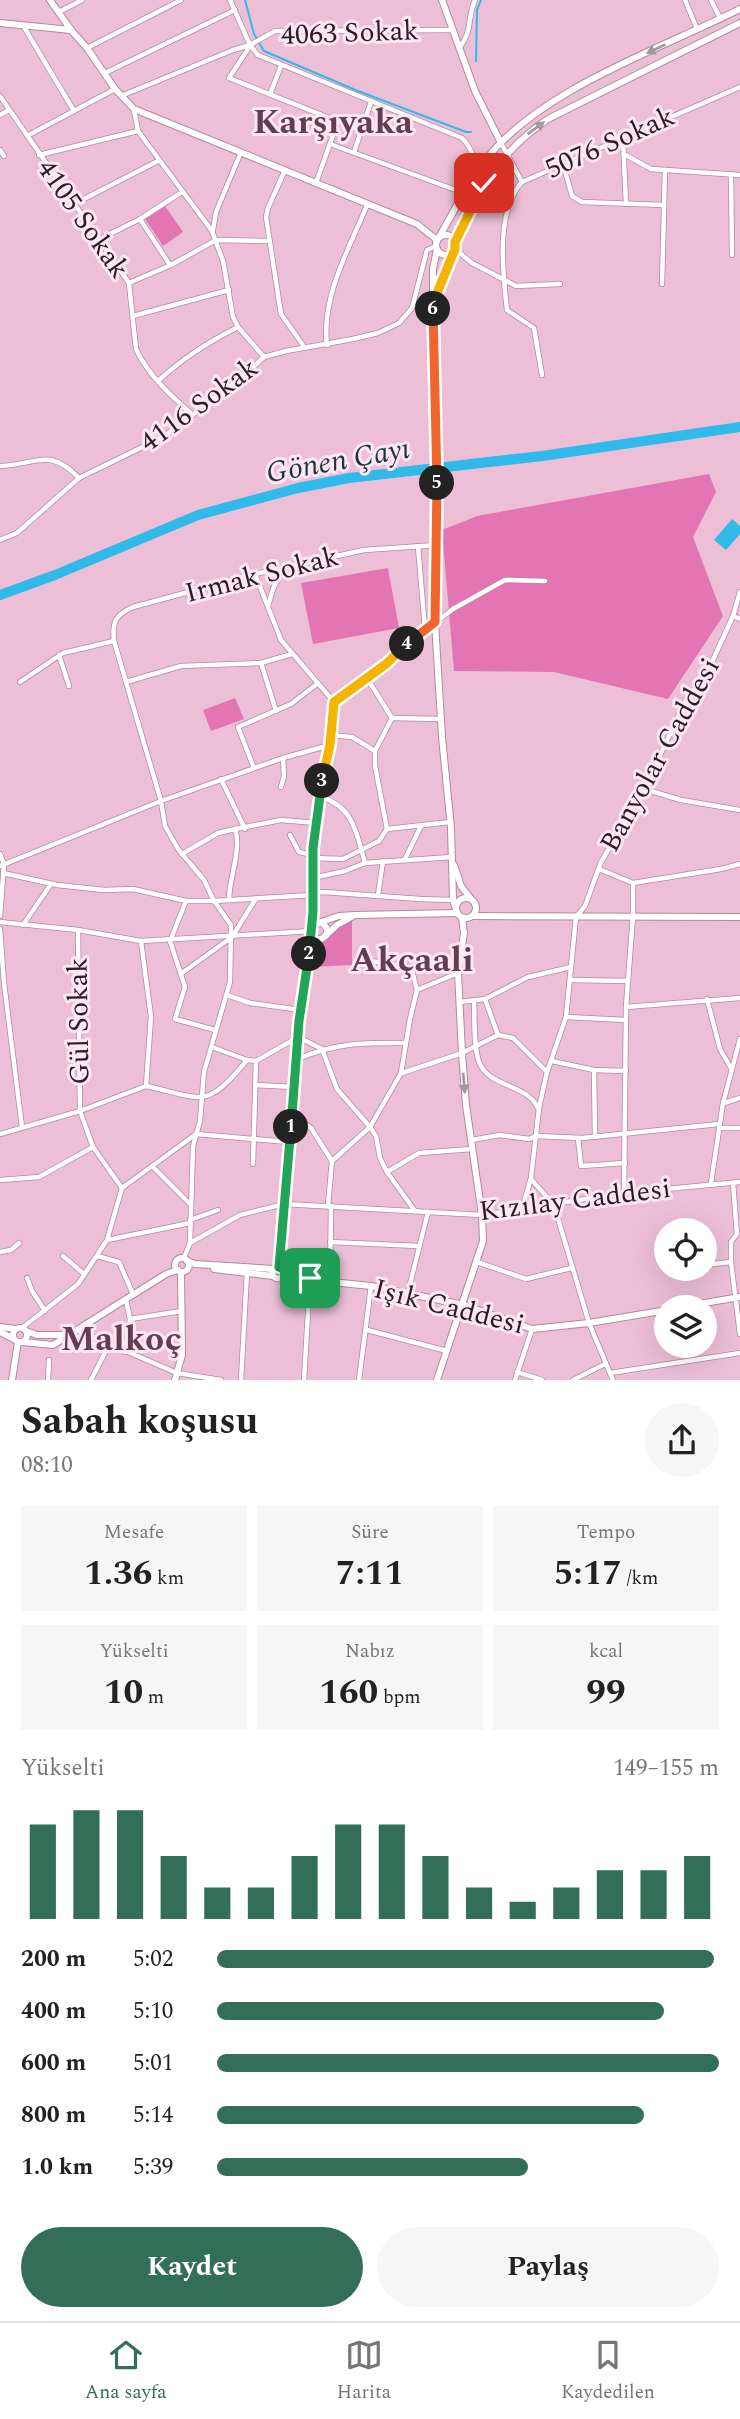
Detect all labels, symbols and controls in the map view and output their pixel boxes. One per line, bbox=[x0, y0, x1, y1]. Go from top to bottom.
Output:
street label: 4063 Sokak bbox=[280, 9, 420, 57]
one-way arrow bbox=[646, 44, 667, 55]
street label: 5076 Sokak bbox=[538, 95, 682, 191]
district label: Karşıyaka bbox=[253, 96, 413, 149]
one-way arrow bbox=[527, 122, 545, 136]
street label: 4105 Sokak bbox=[26, 150, 140, 288]
pin bbox=[454, 153, 514, 213]
icon: check bbox=[465, 164, 503, 202]
pin: 6 bbox=[416, 292, 450, 326]
text: 6 bbox=[427, 294, 438, 323]
street label: 4116 Sokak bbox=[131, 347, 267, 463]
water label: Gönen Çayı bbox=[262, 426, 414, 496]
pin: 5 bbox=[420, 466, 454, 500]
text: 5 bbox=[431, 468, 442, 497]
street label: Irmak Sokak bbox=[181, 535, 343, 615]
pin: 4 bbox=[390, 626, 424, 662]
text: 4 bbox=[401, 629, 412, 658]
street label: Banyolar Caddesi bbox=[589, 650, 731, 860]
pin: 3 bbox=[304, 764, 340, 798]
text: 3 bbox=[316, 766, 327, 795]
district label: Akçaali bbox=[350, 934, 474, 987]
pin: 2 bbox=[292, 936, 326, 972]
text: 2 bbox=[303, 939, 314, 968]
street label: Gül Sokak bbox=[56, 957, 102, 1085]
one-way arrow bbox=[459, 1072, 470, 1094]
pin: 1 bbox=[274, 1110, 308, 1144]
text: 1 bbox=[285, 1112, 296, 1141]
street label: Kızılay Caddesi bbox=[477, 1167, 673, 1233]
map controls bbox=[654, 1218, 717, 1358]
button: locate bbox=[654, 1218, 717, 1281]
pin bbox=[280, 1248, 340, 1308]
icon: arrive bbox=[291, 1259, 329, 1297]
street label: Işık Caddesi bbox=[369, 1267, 529, 1347]
button: layers bbox=[654, 1295, 717, 1358]
district label: Malkoç bbox=[60, 1313, 182, 1366]
text: Sabah koşusu bbox=[21, 1393, 258, 1451]
button: share bbox=[645, 1403, 719, 1477]
text: 08:10 bbox=[21, 1448, 73, 1483]
text: Mesafe bbox=[104, 1518, 164, 1547]
text: Süre bbox=[351, 1518, 389, 1547]
text: Tempo bbox=[577, 1518, 635, 1547]
text: 1.36 bbox=[84, 1547, 152, 1600]
text: 7:11 bbox=[336, 1547, 404, 1600]
text: 5:17 bbox=[554, 1547, 622, 1600]
text: km bbox=[152, 1564, 184, 1593]
text: /km bbox=[622, 1564, 658, 1593]
text: Yükselti bbox=[99, 1637, 169, 1666]
text: Nabız bbox=[345, 1637, 395, 1666]
text: kcal bbox=[589, 1637, 623, 1666]
text: 10 bbox=[104, 1666, 143, 1719]
text: 160 bbox=[319, 1666, 378, 1719]
text: 99 bbox=[586, 1666, 626, 1719]
text: m bbox=[143, 1683, 164, 1712]
text: bpm bbox=[378, 1683, 421, 1712]
text: Yükselti bbox=[21, 1751, 105, 1786]
text: 149–155 m bbox=[613, 1751, 719, 1786]
text: 200 m bbox=[21, 1942, 86, 1977]
text: 5:02 bbox=[133, 1942, 173, 1977]
text: 400 m bbox=[21, 1994, 86, 2029]
text: 5:10 bbox=[133, 1994, 173, 2029]
text: 600 m bbox=[21, 2046, 86, 2081]
text: 5:01 bbox=[133, 2046, 173, 2081]
text: 800 m bbox=[21, 2098, 86, 2133]
text: 5:14 bbox=[133, 2098, 173, 2133]
text: 1.0 km bbox=[21, 2150, 93, 2185]
text: 5:39 bbox=[133, 2150, 173, 2185]
button: Kaydet bbox=[21, 2227, 363, 2307]
button: Paylaş bbox=[377, 2227, 719, 2307]
tab: Ana sayfa bbox=[85, 2336, 167, 2407]
tab: Harita bbox=[337, 2336, 391, 2407]
tab: Kaydedilen bbox=[561, 2336, 655, 2407]

